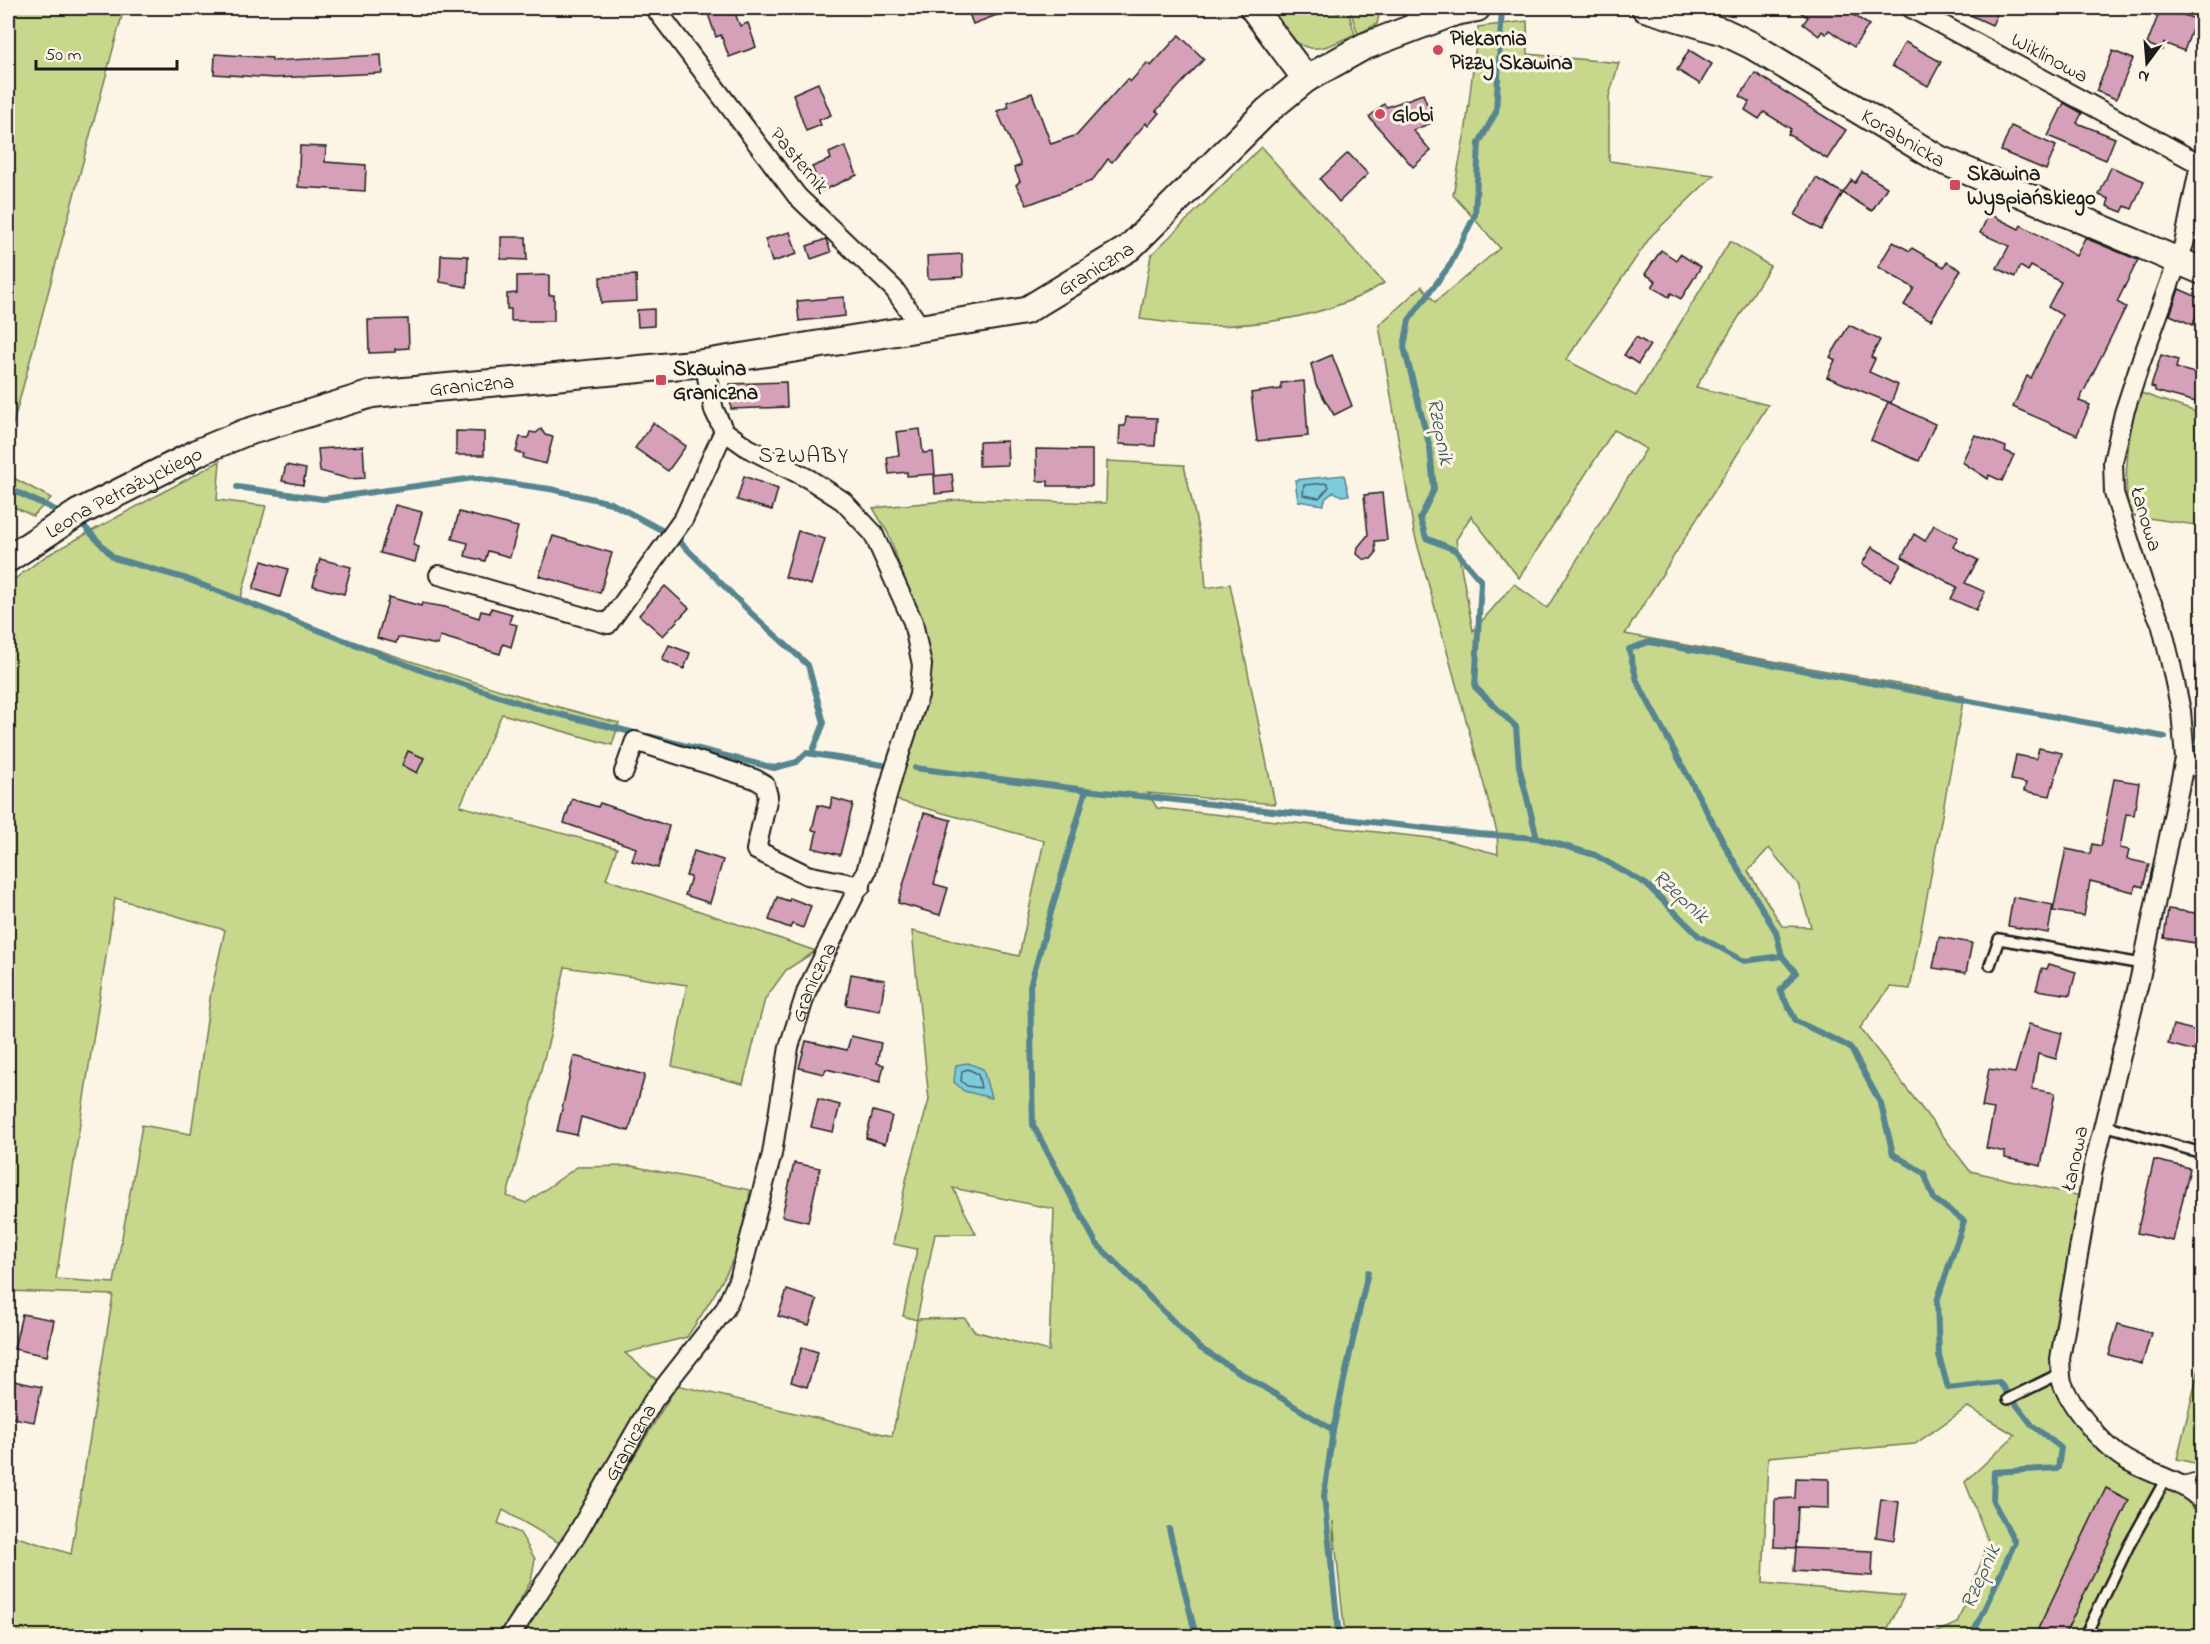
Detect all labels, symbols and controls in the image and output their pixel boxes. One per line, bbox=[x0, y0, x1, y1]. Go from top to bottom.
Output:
place label: Piekarnia Pizzy Skawina bbox=[1450, 25, 1572, 81]
street label: Wiklinowa bbox=[2005, 26, 2093, 92]
scale bar bbox=[36, 33, 177, 71]
north arrow bbox=[2117, 33, 2177, 93]
text: 50 m bbox=[45, 43, 82, 69]
marker: Piekarnia Pizzy Skawina bbox=[1431, 43, 1445, 57]
text: N bbox=[2135, 62, 2152, 89]
place label: Globi bbox=[1392, 101, 1434, 131]
street label: Korabnicka bbox=[1855, 102, 1951, 176]
marker: Globi bbox=[1373, 107, 1387, 121]
street label: Pasternik bbox=[762, 121, 836, 202]
place label: Skawina Wyspiańskiego bbox=[1967, 160, 2096, 216]
marker: Skawina Wyspiańskiego bbox=[1948, 178, 1962, 192]
street label: Graniczna bbox=[1052, 235, 1141, 305]
place label: Skawina Graniczna bbox=[673, 355, 758, 409]
street label: Graniczna bbox=[428, 368, 516, 406]
marker: Skawina Graniczna bbox=[654, 373, 668, 387]
water label: Rzepnik bbox=[1417, 395, 1461, 469]
street label: Leona Petrażyckiego bbox=[40, 440, 208, 547]
district label: SZWABY bbox=[758, 441, 850, 473]
street label: Łanowa bbox=[2121, 483, 2169, 555]
water label: Rzepnik bbox=[1644, 863, 1717, 933]
street label: Graniczna bbox=[785, 938, 845, 1027]
street label: Łanowa bbox=[2054, 1123, 2097, 1195]
street label: Graniczna bbox=[597, 1399, 665, 1487]
water label: Rzepnik bbox=[1953, 1539, 2011, 1615]

